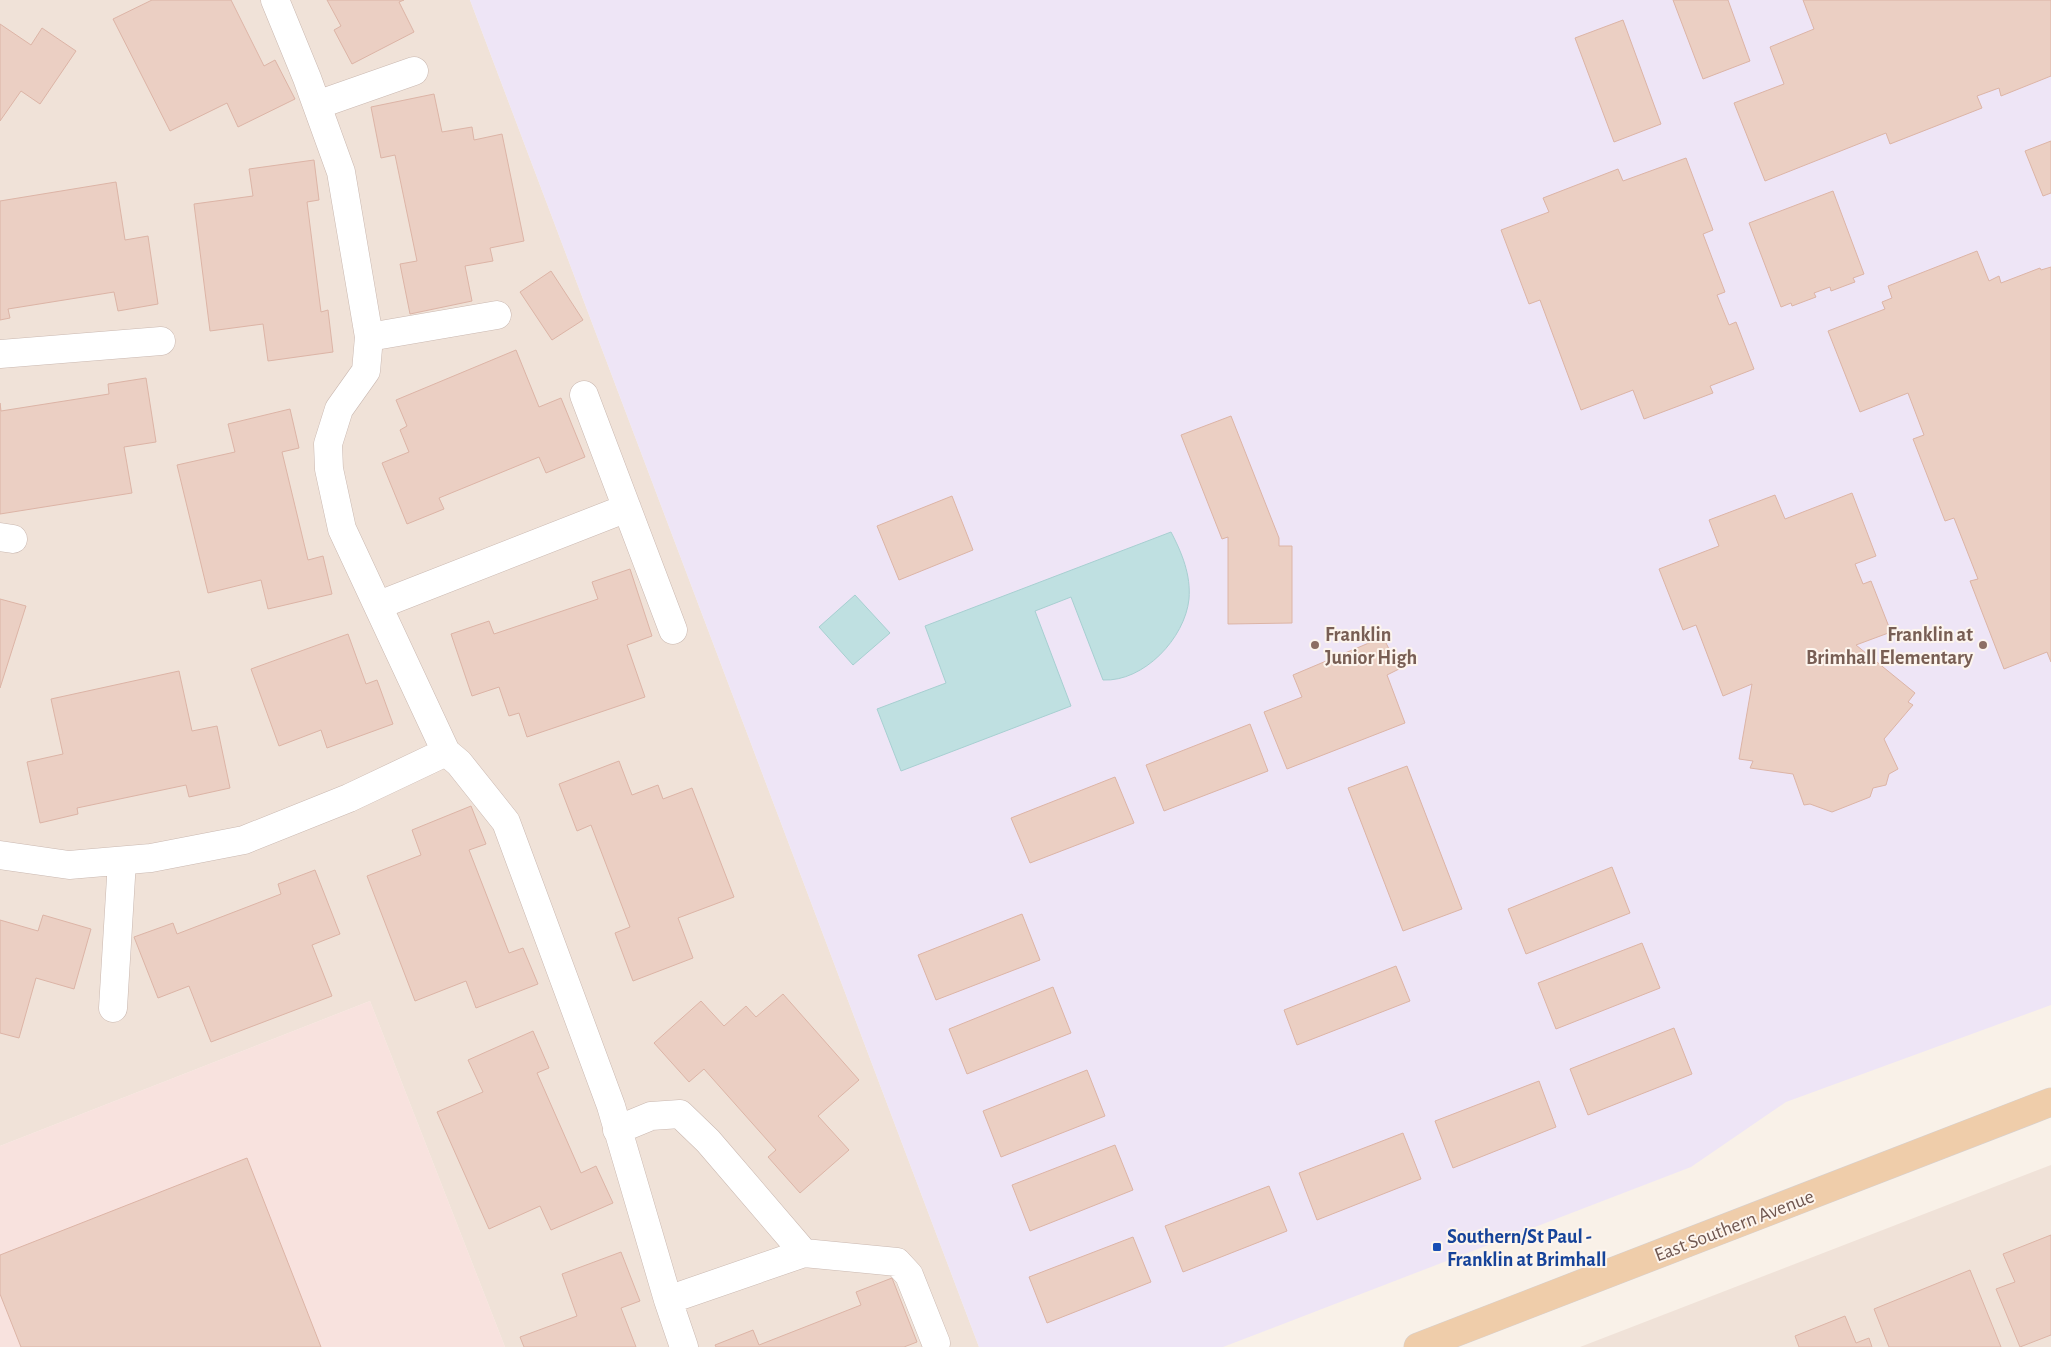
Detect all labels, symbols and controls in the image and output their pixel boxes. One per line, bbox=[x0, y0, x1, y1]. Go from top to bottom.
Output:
place label: Franklin Junior High bbox=[1325, 625, 1417, 668]
place label: Franklin at Brimhall Elementary bbox=[1806, 625, 1973, 668]
marker: Franklin Junior High bbox=[1309, 639, 1321, 651]
marker: Franklin at Brimhall Elementary bbox=[1977, 639, 1989, 651]
street label: East Southern Avenue bbox=[1652, 1186, 1817, 1266]
place label: Southern/St Paul - Franklin at Brimhall bbox=[1447, 1227, 1606, 1270]
marker: Southern/St Paul - Franklin at Brimhall bbox=[1431, 1241, 1443, 1253]

